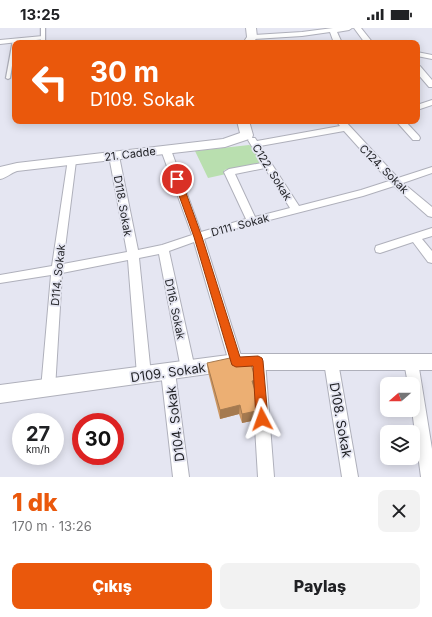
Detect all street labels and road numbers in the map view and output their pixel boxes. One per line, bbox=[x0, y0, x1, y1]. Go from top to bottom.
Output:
street label: C122. Sokak bbox=[249, 141, 295, 203]
street label: C124. Sokak bbox=[356, 141, 412, 197]
street label: 21. Cadde bbox=[104, 144, 156, 164]
street label: D118. Sokak bbox=[111, 174, 135, 238]
street label: D111. Sokak bbox=[209, 211, 271, 239]
street label: D114. Sokak bbox=[48, 244, 68, 306]
street label: D116. Sokak bbox=[162, 277, 188, 341]
street label: D109. Sokak bbox=[129, 359, 207, 385]
street label: D108. Sokak bbox=[327, 381, 355, 459]
street label: D104. Sokak bbox=[162, 385, 188, 463]

